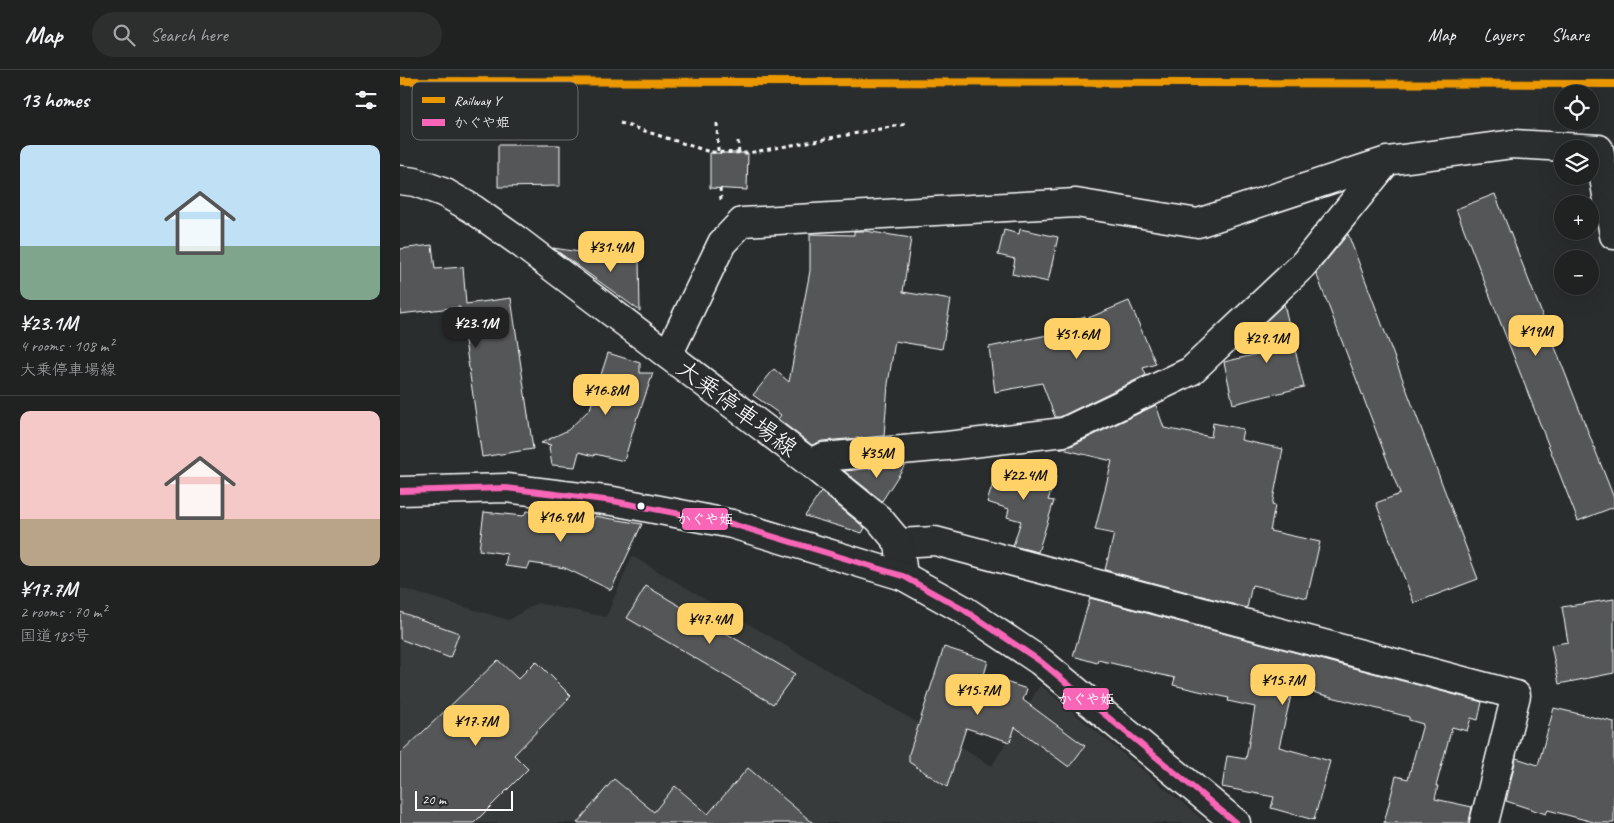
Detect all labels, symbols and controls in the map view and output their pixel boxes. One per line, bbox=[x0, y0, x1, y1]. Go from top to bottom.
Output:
search box bbox=[92, 12, 442, 57]
text: Map bbox=[25, 20, 62, 50]
icon: search bbox=[110, 21, 138, 49]
text: Search here bbox=[150, 23, 228, 47]
text: Map bbox=[1428, 24, 1456, 46]
text: Layers bbox=[1484, 24, 1523, 46]
text: Share bbox=[1551, 24, 1589, 46]
legend bbox=[412, 82, 578, 140]
map controls bbox=[1554, 85, 1599, 295]
button: locate bbox=[1554, 85, 1599, 130]
icon: filters bbox=[352, 86, 380, 114]
text: 13 homes bbox=[20, 87, 89, 113]
text: Railway Y bbox=[454, 92, 504, 109]
text: かぐや姫 bbox=[454, 114, 510, 131]
button: layers bbox=[1554, 140, 1599, 185]
icon: home bbox=[155, 178, 245, 268]
button: + bbox=[1554, 195, 1599, 240]
pin: ¥31.4M bbox=[570, 230, 652, 273]
text: ¥31.4M bbox=[589, 237, 633, 257]
button: − bbox=[1554, 250, 1599, 295]
pin: ¥23.1M bbox=[435, 306, 517, 349]
text: ¥23.1M bbox=[20, 310, 77, 336]
text: ¥23.1M bbox=[454, 313, 498, 333]
pin: ¥19M bbox=[1506, 314, 1566, 357]
pin: ¥51.6M bbox=[1036, 318, 1118, 360]
text: ¥19M bbox=[1519, 321, 1553, 341]
pin: ¥29.1M bbox=[1226, 322, 1308, 364]
text: ¥51.6M bbox=[1055, 324, 1099, 344]
text: ¥29.1M bbox=[1245, 328, 1289, 348]
text: 4 rooms · 108 m² bbox=[20, 336, 114, 356]
street label: 大乗停車場線 bbox=[670, 353, 804, 463]
text: 大乗停車場線 bbox=[20, 360, 116, 380]
pin: ¥16.8M bbox=[565, 374, 647, 416]
text: ¥16.8M bbox=[584, 380, 628, 400]
pin: ¥35M bbox=[847, 436, 907, 479]
icon: home bbox=[155, 443, 245, 533]
text: ¥35M bbox=[860, 443, 894, 463]
pin: ¥22.4M bbox=[983, 458, 1065, 501]
text: ¥22.4M bbox=[1002, 465, 1046, 485]
pin: ¥16.9M bbox=[520, 500, 602, 543]
unlabelled marker bbox=[636, 501, 646, 511]
text: ¥16.9M bbox=[539, 507, 583, 527]
line badge: かぐや姫 bbox=[681, 507, 729, 531]
text: かぐや姫 bbox=[677, 511, 733, 528]
text: ¥17.7M bbox=[20, 576, 77, 602]
text: 2 rooms · 70 m² bbox=[20, 602, 106, 622]
pin: ¥47.4M bbox=[669, 602, 751, 645]
text: ¥47.4M bbox=[688, 609, 732, 629]
text: 国道185号 bbox=[20, 626, 90, 646]
pin: ¥15.7M bbox=[1242, 664, 1324, 706]
text: ¥15.7M bbox=[1261, 670, 1305, 690]
pin: ¥15.7M bbox=[937, 674, 1019, 716]
text: ¥15.7M bbox=[956, 680, 1000, 700]
line badge: かぐや姫 bbox=[1062, 687, 1110, 711]
text: かぐや姫 bbox=[1058, 691, 1114, 708]
pin: ¥17.7M bbox=[435, 704, 517, 747]
text: ¥17.7M bbox=[454, 711, 498, 731]
scale bar bbox=[415, 788, 512, 811]
text: 20 m bbox=[422, 791, 446, 808]

